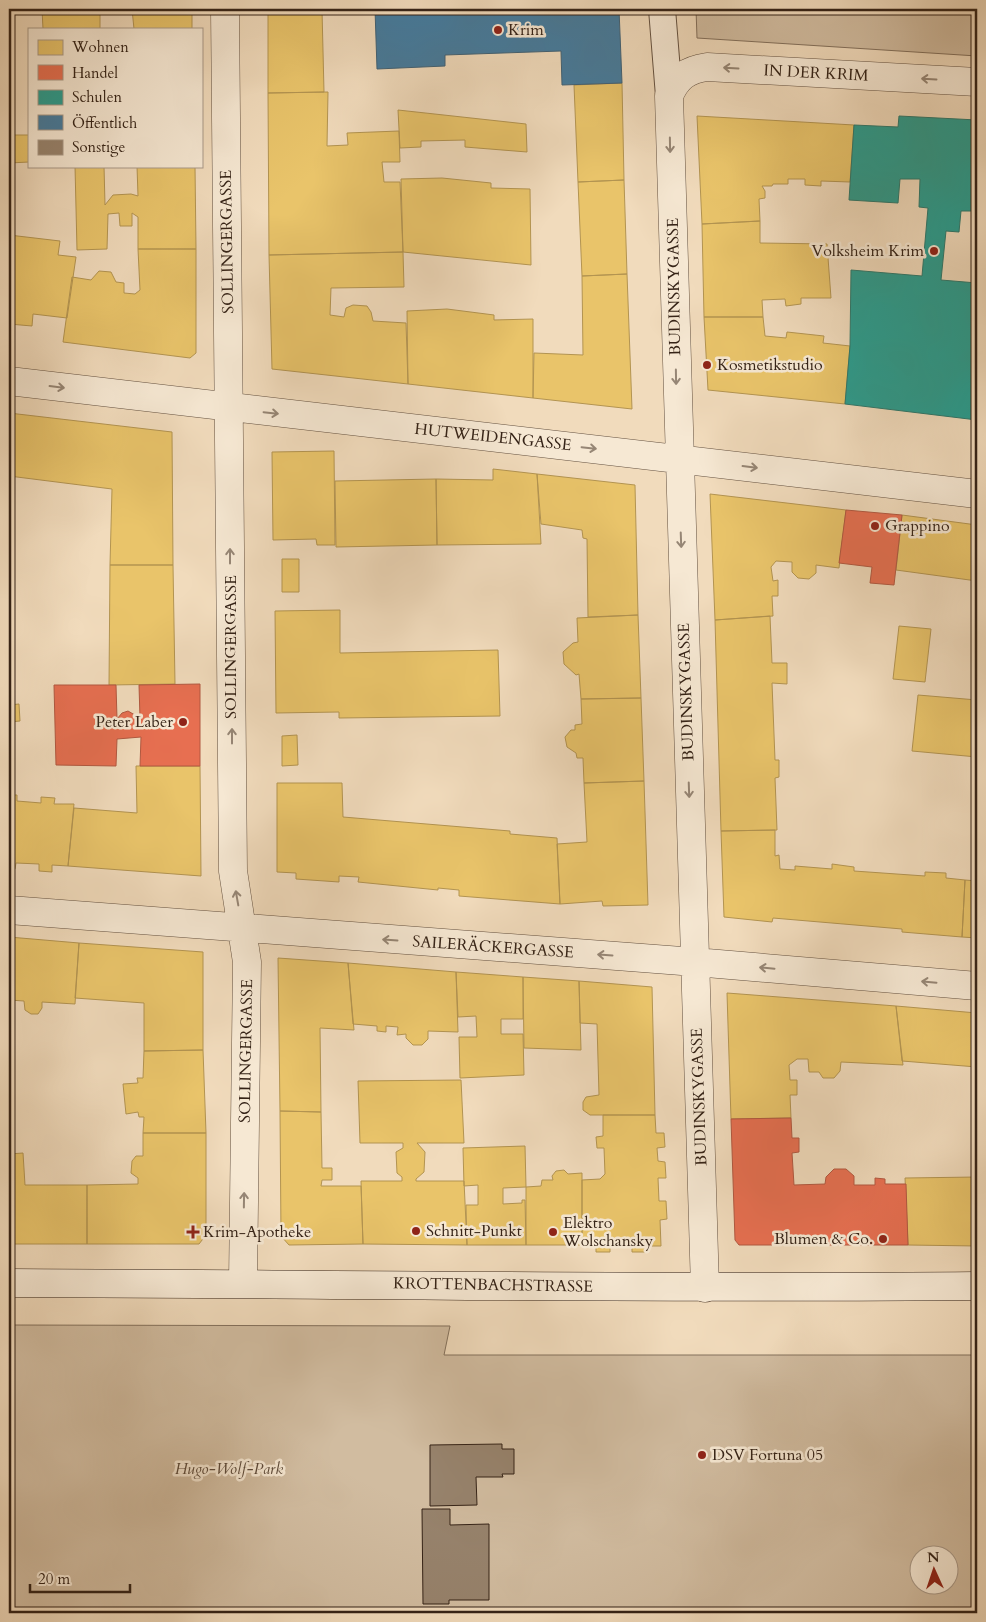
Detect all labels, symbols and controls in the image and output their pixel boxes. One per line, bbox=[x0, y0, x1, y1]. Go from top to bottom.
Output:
place label: Krim bbox=[508, 19, 544, 41]
marker: Krim bbox=[492, 24, 504, 36]
legend bbox=[28, 28, 202, 168]
text: Wohnen bbox=[71, 37, 129, 57]
street label: IN DER KRIM bbox=[763, 59, 869, 87]
text: Handel bbox=[72, 63, 118, 83]
one-way arrow bbox=[724, 64, 740, 73]
one-way arrow bbox=[921, 75, 937, 84]
text: Schulen bbox=[72, 87, 122, 107]
text: Öffentlich bbox=[72, 113, 138, 133]
text: Sonstige bbox=[72, 137, 126, 157]
one-way arrow bbox=[666, 137, 675, 153]
street label: SOLLINGERGASSE bbox=[215, 170, 239, 314]
street label: BUDINSKYGASSE bbox=[662, 218, 686, 356]
place label: Volksheim Krim bbox=[811, 240, 924, 262]
marker: Volksheim Krim bbox=[928, 245, 940, 257]
place label: Kosmetikstudio bbox=[717, 354, 823, 376]
marker: Kosmetikstudio bbox=[701, 359, 713, 371]
one-way arrow bbox=[672, 369, 681, 385]
one-way arrow bbox=[49, 382, 65, 392]
one-way arrow bbox=[262, 408, 278, 418]
street label: HUTWEIDENGASSE bbox=[413, 418, 573, 456]
one-way arrow bbox=[580, 443, 596, 453]
one-way arrow bbox=[742, 462, 758, 472]
place label: Grappino bbox=[885, 515, 950, 537]
marker: Grappino bbox=[869, 520, 881, 532]
one-way arrow bbox=[676, 531, 686, 547]
one-way arrow bbox=[226, 548, 235, 564]
street label: SOLLINGERGASSE bbox=[220, 575, 242, 719]
street label: BUDINSKYGASSE bbox=[673, 623, 699, 761]
place label: Peter Laber bbox=[96, 711, 173, 733]
marker: Peter Laber bbox=[177, 716, 189, 728]
one-way arrow bbox=[227, 728, 237, 744]
one-way arrow bbox=[684, 781, 694, 797]
one-way arrow bbox=[232, 890, 242, 906]
street label: SAILERÄCKERGASSE bbox=[411, 930, 575, 964]
one-way arrow bbox=[383, 935, 399, 944]
one-way arrow bbox=[597, 951, 613, 960]
one-way arrow bbox=[759, 963, 775, 973]
one-way arrow bbox=[921, 977, 937, 987]
street label: SOLLINGERGASSE bbox=[234, 979, 258, 1123]
street label: BUDINSKYGASSE bbox=[686, 1028, 712, 1166]
one-way arrow bbox=[239, 1192, 249, 1208]
place label: Elektro Wolschansky bbox=[562, 1212, 654, 1252]
place label: Schnitt-Punkt bbox=[426, 1220, 522, 1242]
place label: Krim-Apotheke bbox=[203, 1221, 311, 1243]
marker: Schnitt-Punkt bbox=[410, 1225, 422, 1237]
marker: Krim-Apotheke bbox=[187, 1226, 199, 1238]
marker: Elektro Wolschansky bbox=[547, 1226, 559, 1238]
place label: Blumen & Co. bbox=[774, 1228, 873, 1250]
marker: Blumen & Co. bbox=[877, 1233, 889, 1245]
street label: KROTTENBACHSTRASSE bbox=[393, 1272, 593, 1298]
place label: DSV Fortuna 05 bbox=[712, 1444, 823, 1466]
marker: DSV Fortuna 05 bbox=[696, 1449, 708, 1461]
park label: Hugo-Wolf-Park bbox=[175, 1458, 283, 1480]
north arrow bbox=[908, 1544, 958, 1594]
text: N bbox=[927, 1548, 940, 1567]
scale bar bbox=[30, 1562, 130, 1594]
text: 20 m bbox=[38, 1569, 70, 1589]

